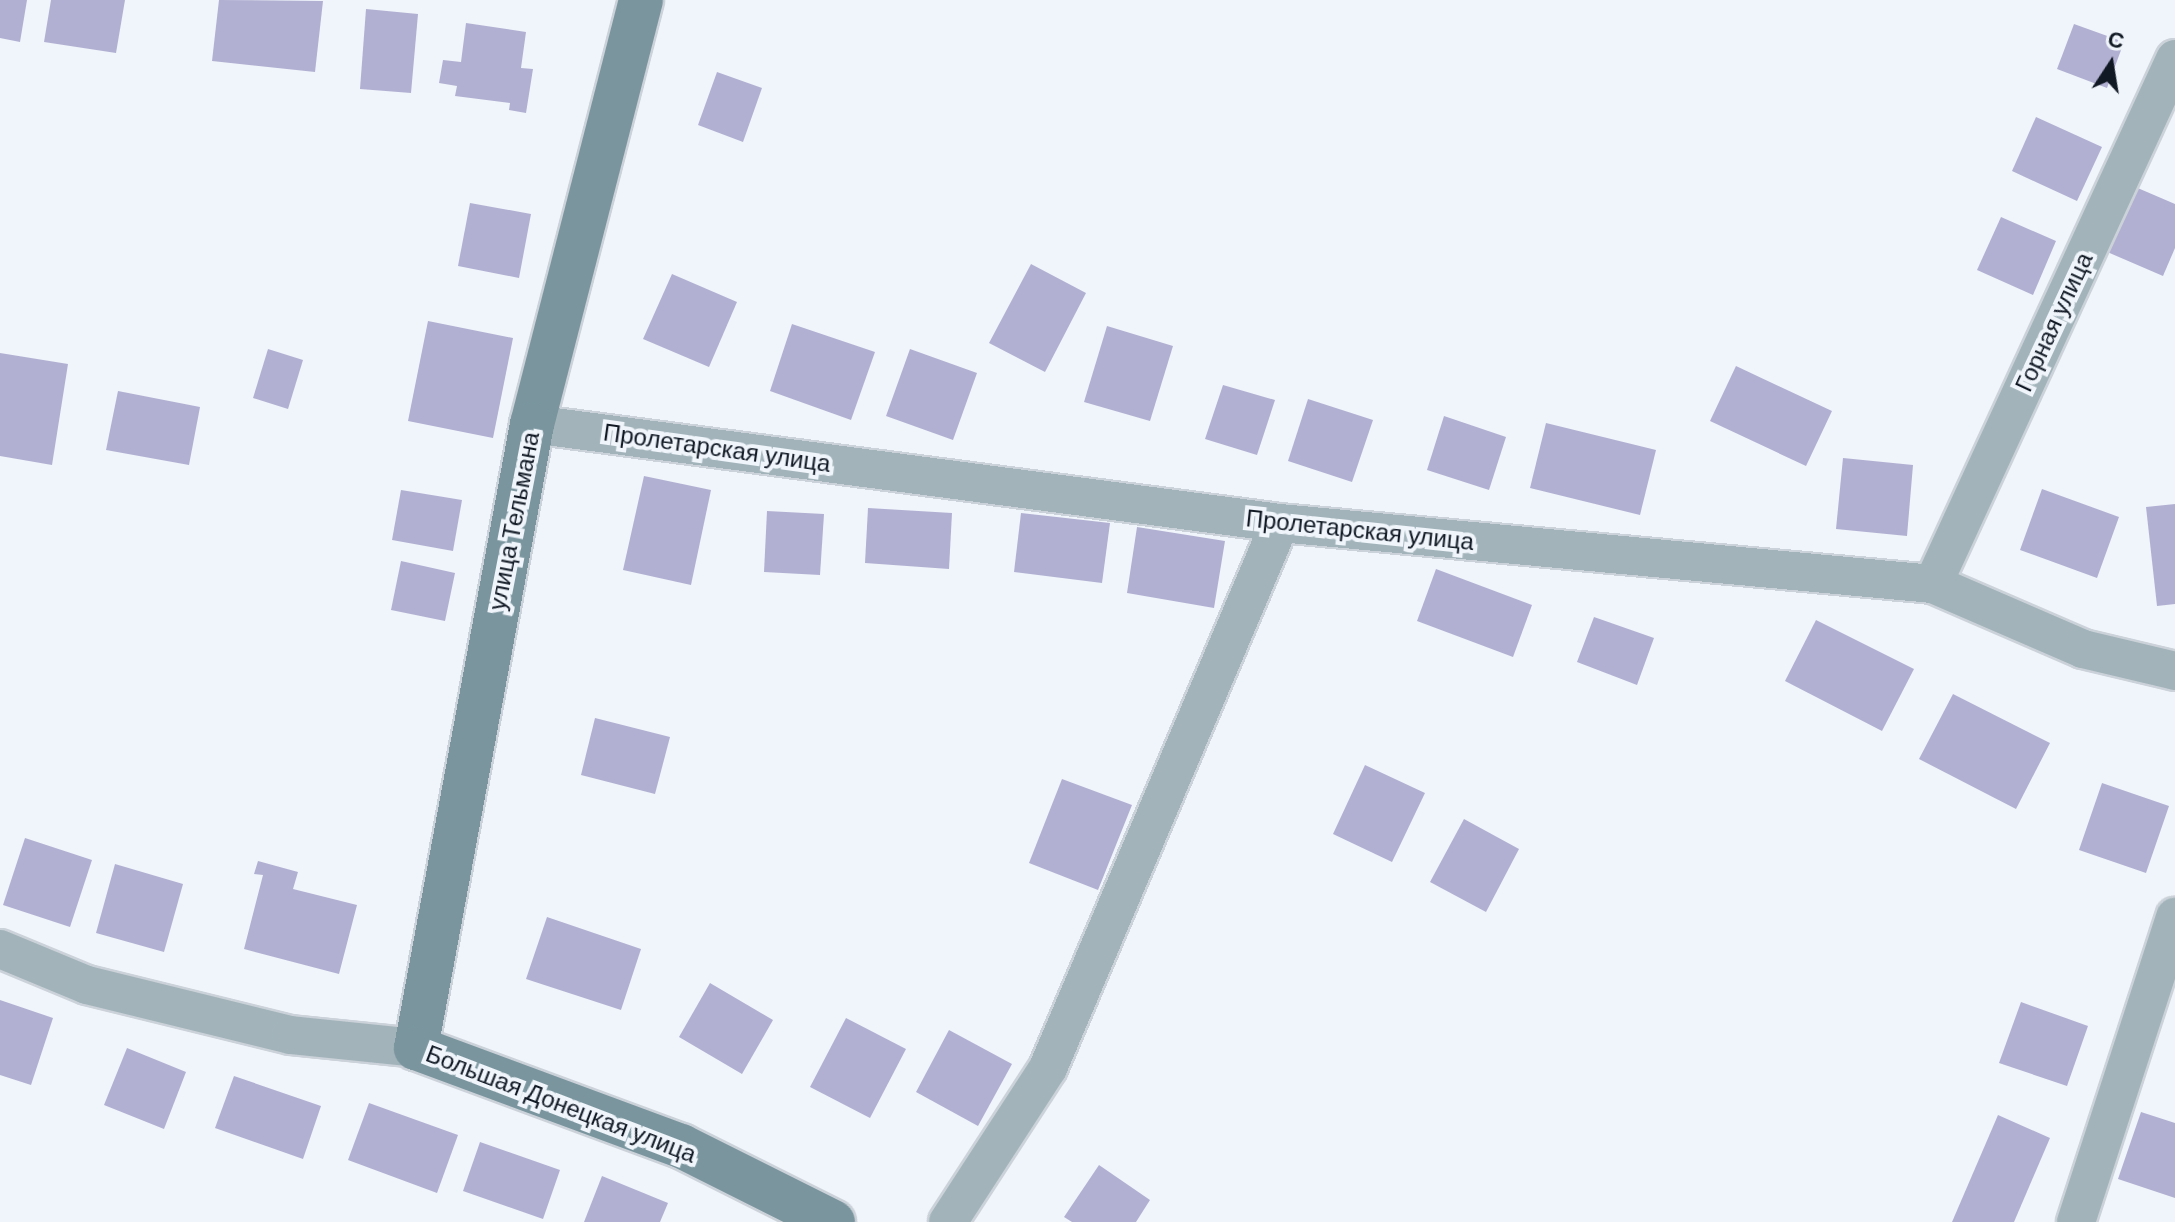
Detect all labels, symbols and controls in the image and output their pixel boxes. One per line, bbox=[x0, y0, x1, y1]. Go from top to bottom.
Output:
north arrow bbox=[2071, 24, 2151, 104]
text: С bbox=[2105, 24, 2127, 56]
street label: Горная улица bbox=[2009, 248, 2099, 396]
street label: Пролетарская улица bbox=[602, 418, 832, 478]
street label: улица Тельмана bbox=[483, 429, 545, 613]
street label: Пролетарская улица bbox=[1245, 504, 1475, 556]
street label: Большая Донецкая улица bbox=[422, 1039, 700, 1169]

